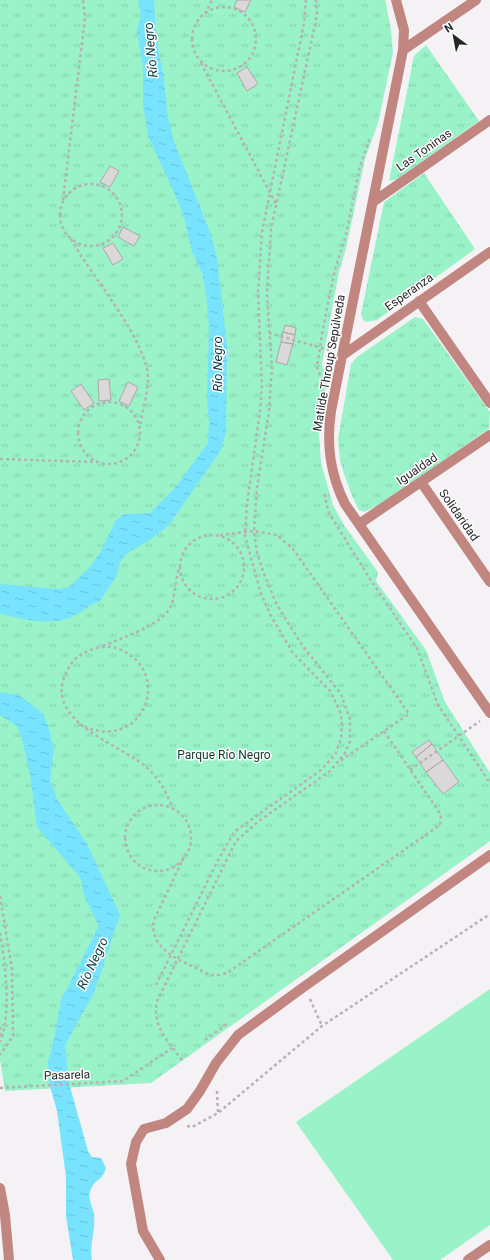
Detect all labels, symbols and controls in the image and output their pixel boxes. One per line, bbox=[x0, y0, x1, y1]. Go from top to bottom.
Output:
north arrow bbox=[434, 16, 474, 56]
text: N bbox=[442, 20, 456, 36]
water label: Río Negro bbox=[141, 22, 160, 78]
street label: Las Toninas bbox=[394, 126, 454, 174]
street label: Esperanza bbox=[382, 270, 436, 314]
street label: Matilde Throup Sepúlveda bbox=[310, 293, 348, 433]
water label: Río Negro bbox=[210, 336, 225, 392]
street label: Igualdad bbox=[394, 450, 440, 488]
street label: Solidaridad bbox=[436, 486, 482, 544]
park label: Parque Río Negro bbox=[177, 748, 271, 762]
water label: Río Negro bbox=[74, 935, 111, 991]
street label: Pasarela bbox=[44, 1067, 90, 1083]

